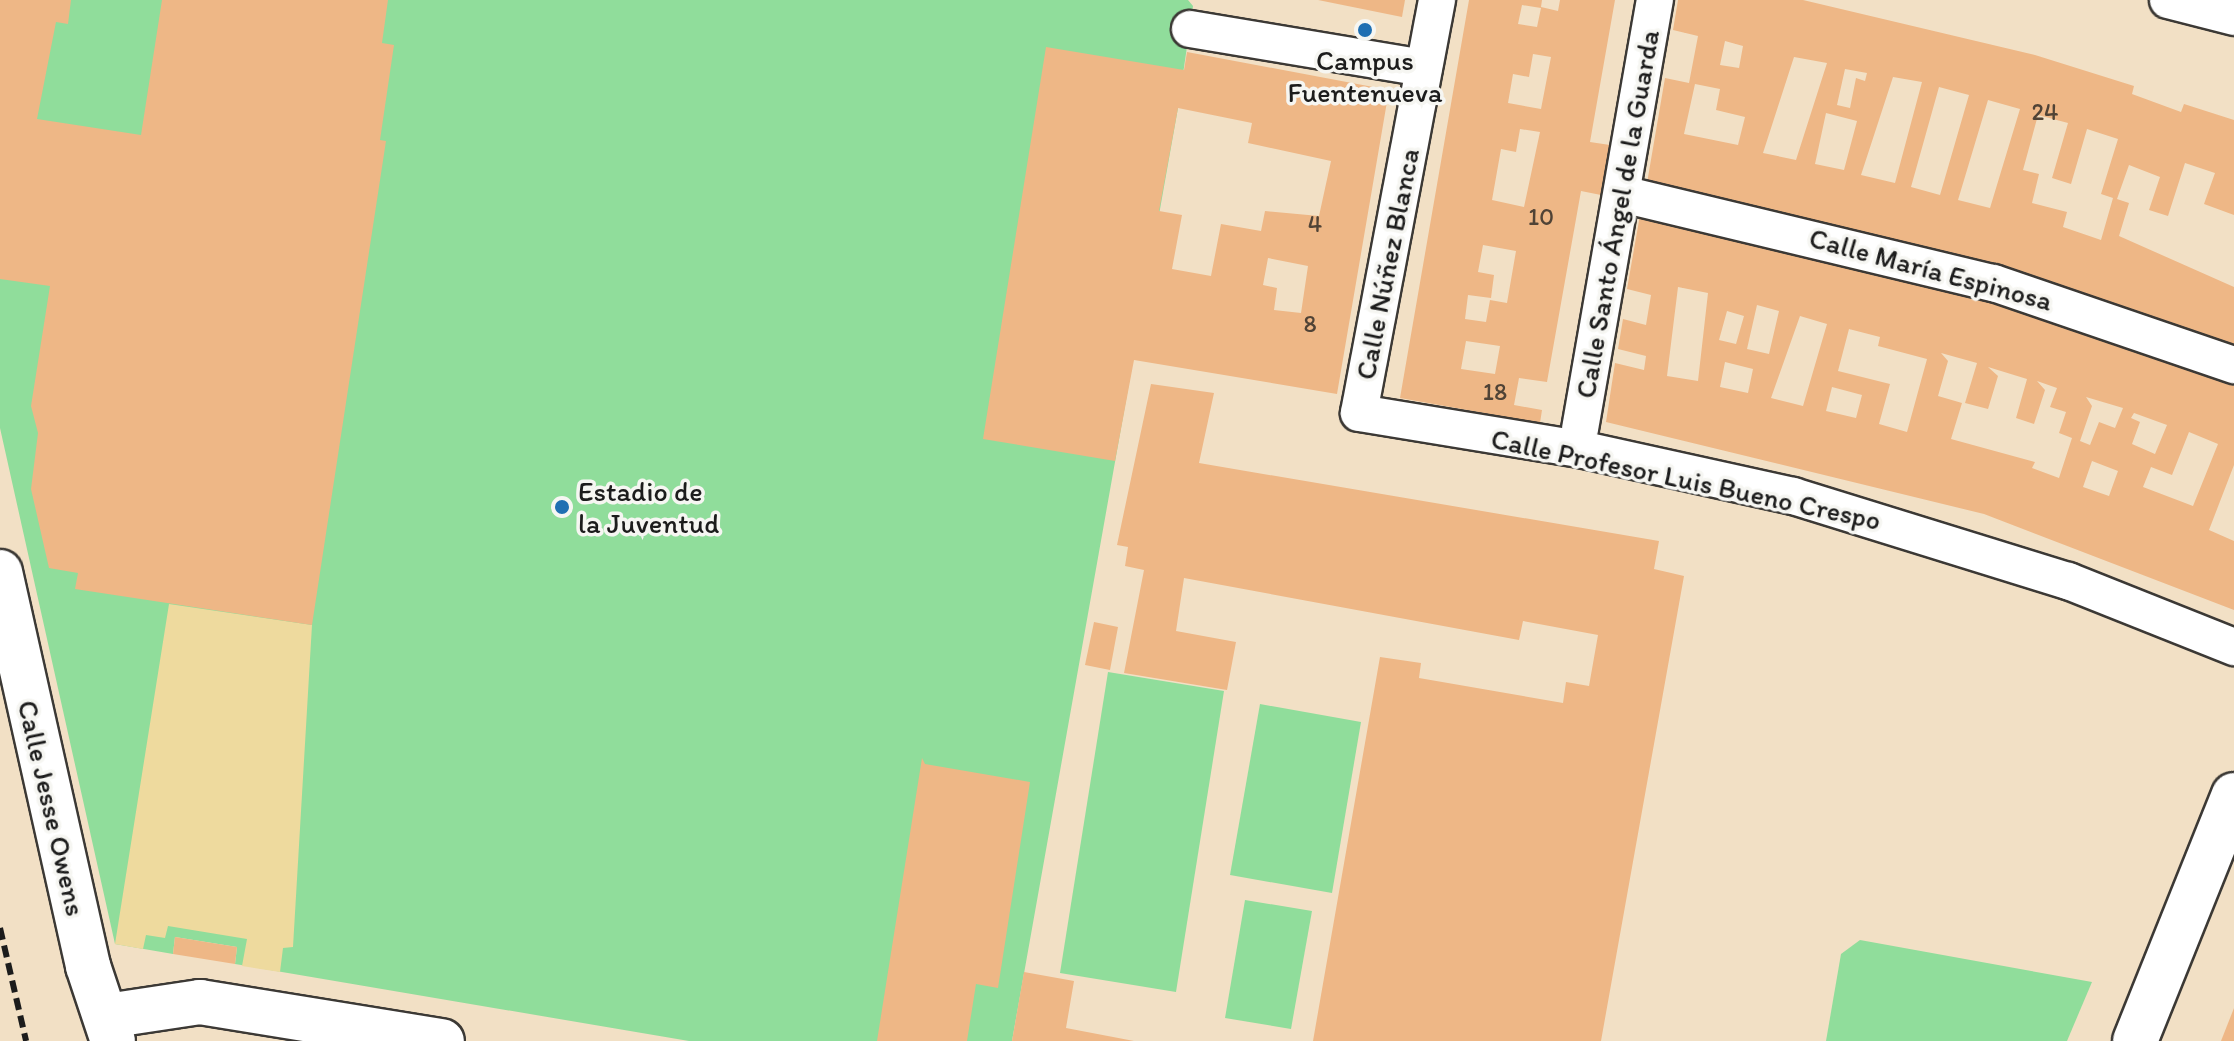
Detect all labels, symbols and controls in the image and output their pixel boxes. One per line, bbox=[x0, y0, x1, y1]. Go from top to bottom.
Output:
marker: Campus Fuentenueva bbox=[1356, 21, 1374, 39]
street label: Calle Santo Ángel de la Guarda bbox=[1568, 27, 1666, 401]
place label: Campus Fuentenueva bbox=[1288, 43, 1442, 109]
house number: 24 bbox=[2031, 98, 2059, 126]
street label: Calle Núñez Blanca bbox=[1348, 146, 1426, 382]
house number: 10 bbox=[1528, 203, 1554, 231]
house number: 4 bbox=[1308, 210, 1322, 238]
street label: Calle María Espinosa bbox=[1806, 221, 2056, 317]
house number: 8 bbox=[1303, 310, 1317, 338]
house number: 18 bbox=[1483, 378, 1507, 406]
street label: Calle Profesor Luis Bueno Crespo bbox=[1487, 421, 1885, 537]
place label: Estadio de la Juventud bbox=[578, 474, 718, 540]
marker: Estadio de la Juventud bbox=[553, 498, 571, 516]
street label: Calle Jesse Owens bbox=[11, 697, 93, 919]

